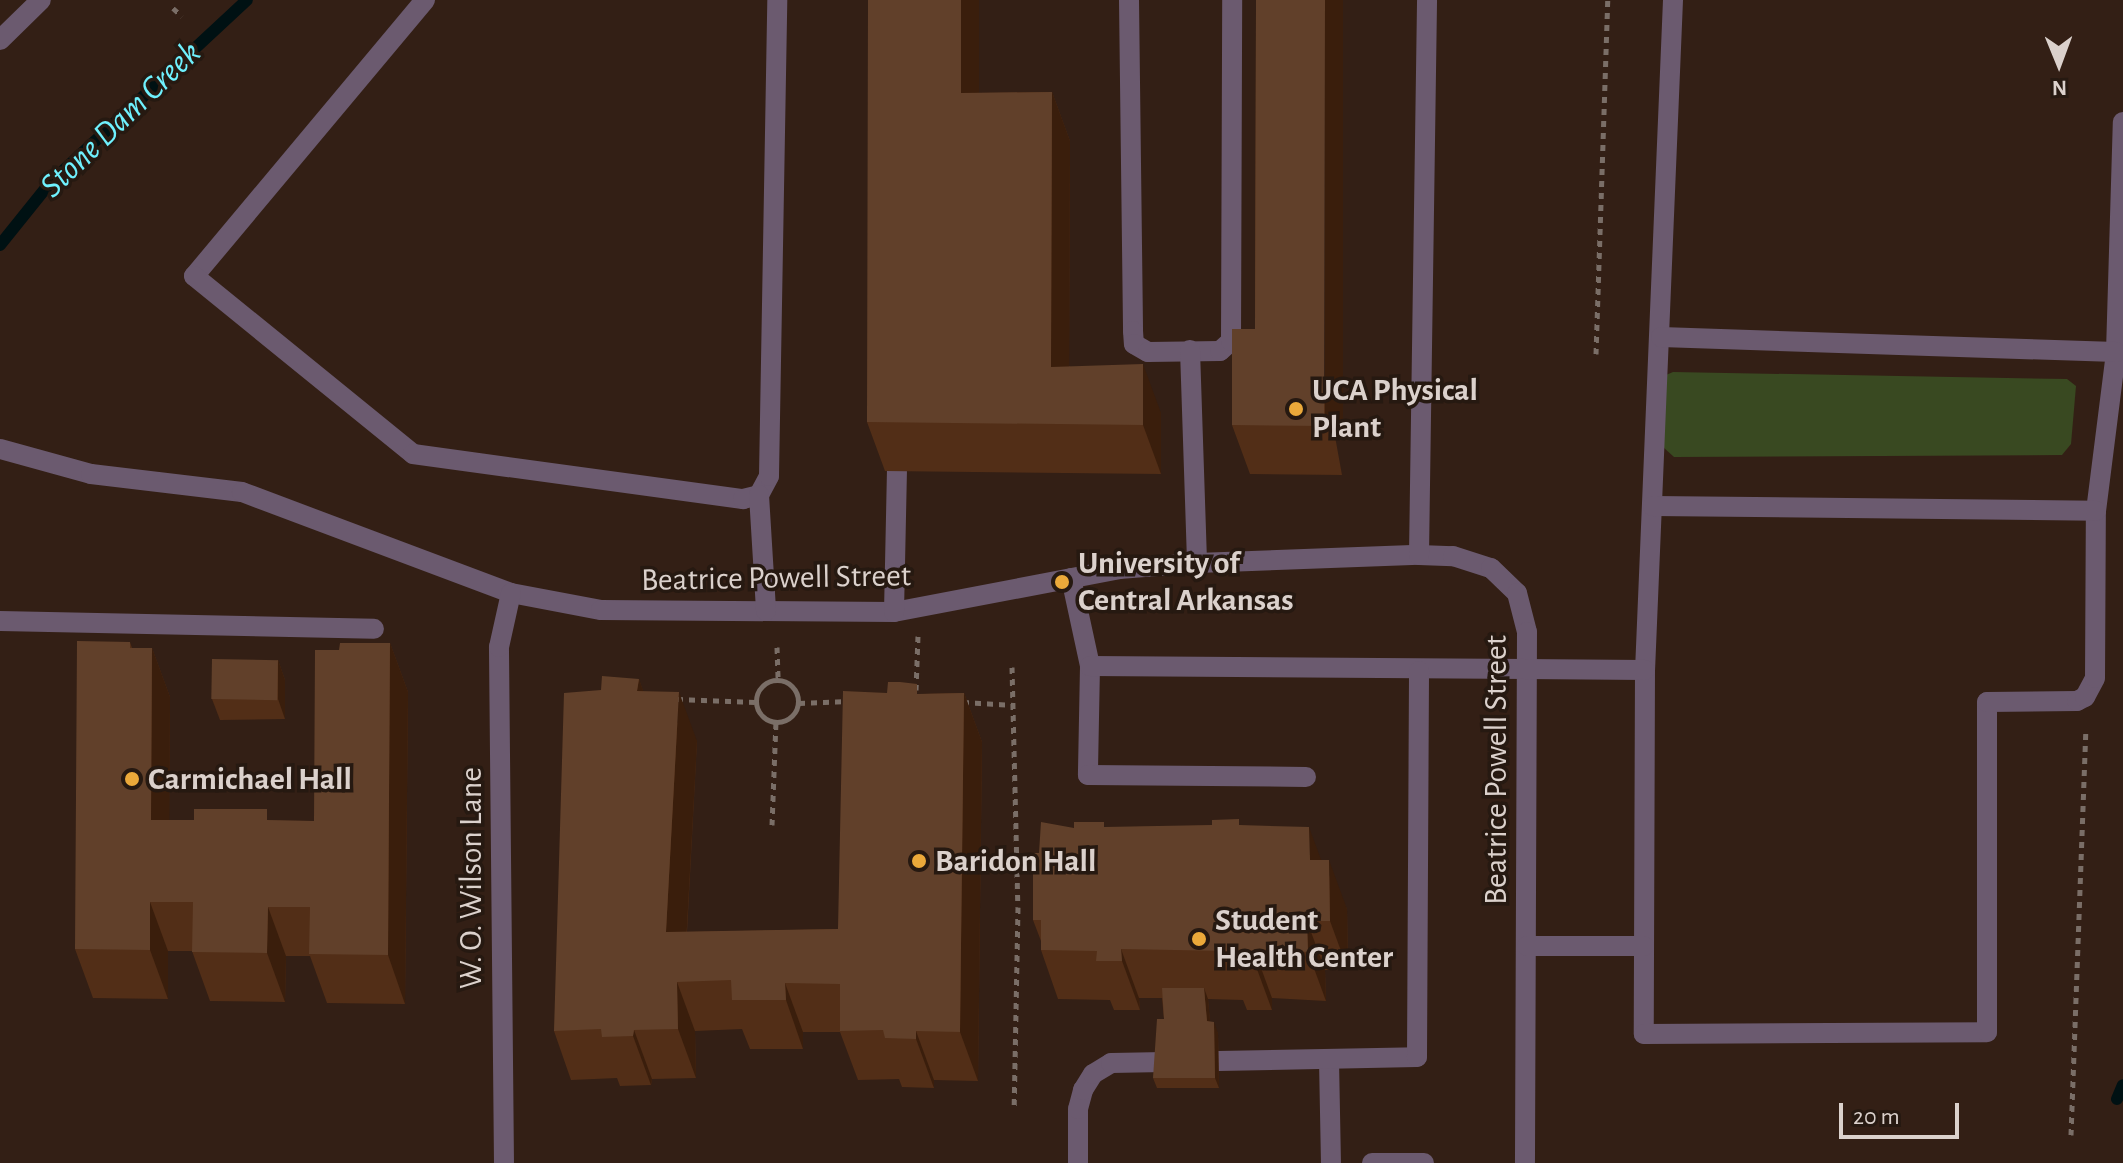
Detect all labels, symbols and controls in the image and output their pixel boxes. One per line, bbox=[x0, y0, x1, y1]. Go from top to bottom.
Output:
north arrow bbox=[2019, 24, 2099, 104]
water label: Stone Dam Creek bbox=[32, 33, 210, 207]
text: N bbox=[2052, 77, 2067, 99]
place label: UCA Physical Plant bbox=[1312, 372, 1478, 447]
marker: UCA Physical Plant bbox=[1287, 400, 1305, 418]
place label: University of Central Arkansas bbox=[1078, 545, 1294, 620]
street label: Beatrice Powell Street bbox=[641, 556, 911, 600]
marker: University of Central Arkansas bbox=[1053, 573, 1071, 591]
street label: Beatrice Powell Street bbox=[1477, 635, 1515, 905]
place label: Carmichael Hall bbox=[148, 760, 352, 798]
street label: W. O. Wilson Lane bbox=[452, 767, 490, 989]
marker: Carmichael Hall bbox=[123, 770, 141, 788]
place label: Baridon Hall bbox=[935, 842, 1096, 880]
marker: Baridon Hall bbox=[910, 852, 928, 870]
place label: Student Health Center bbox=[1215, 902, 1393, 977]
marker: Student Health Center bbox=[1190, 930, 1208, 948]
scale bar bbox=[1843, 1087, 1963, 1137]
text: 20 m bbox=[1853, 1105, 1900, 1129]

